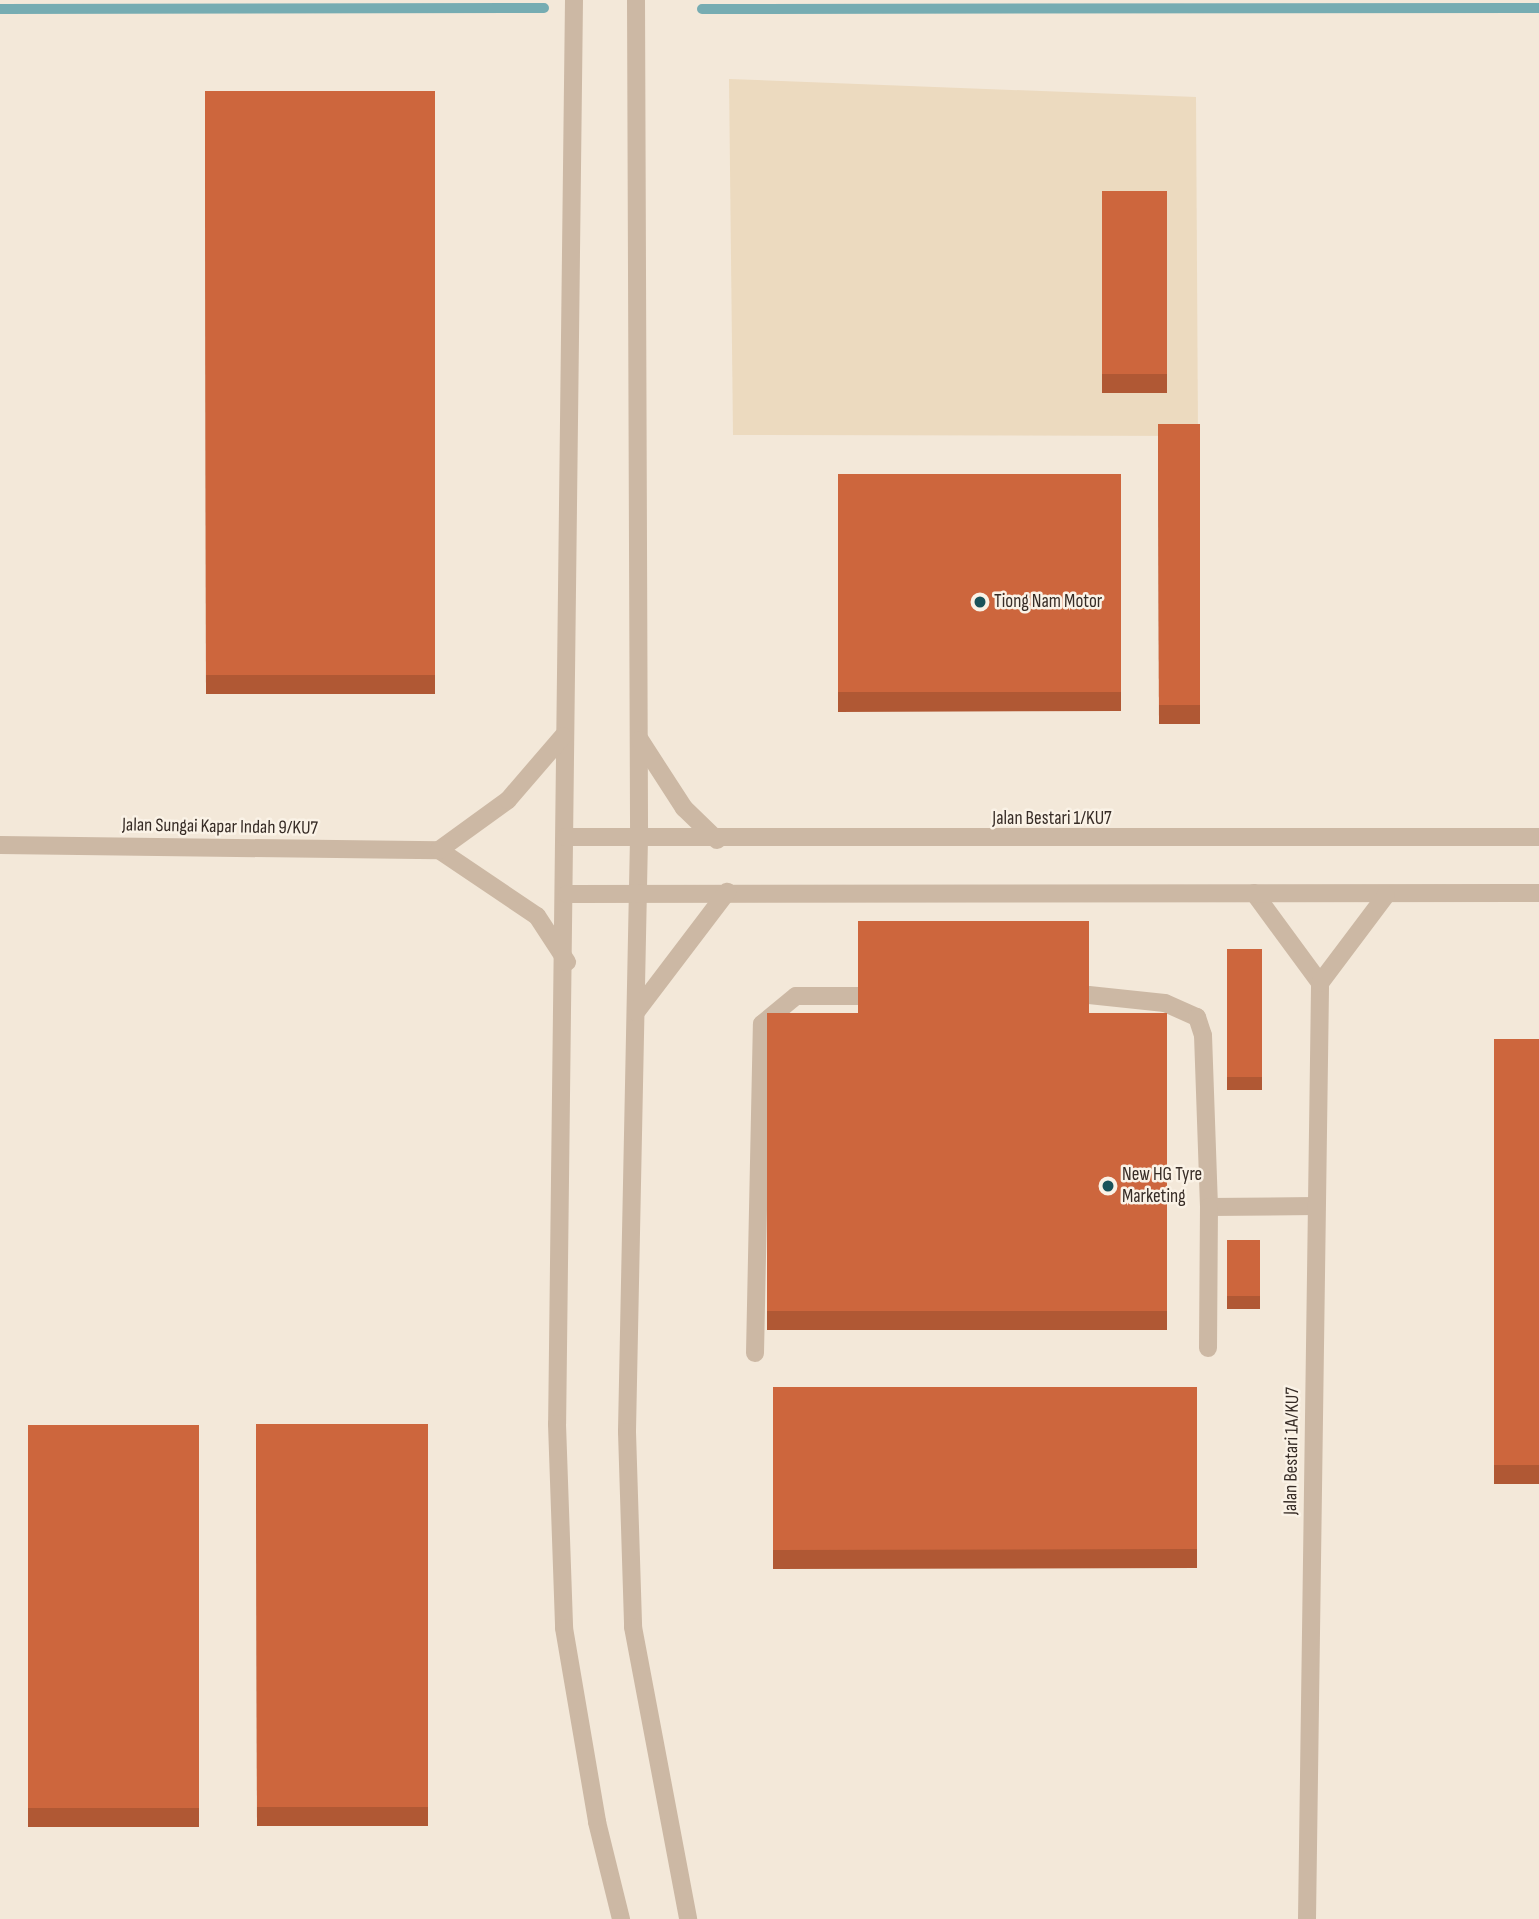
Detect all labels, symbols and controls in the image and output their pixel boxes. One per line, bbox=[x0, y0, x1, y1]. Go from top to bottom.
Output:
place label: Tiong Nam Motor bbox=[994, 591, 1102, 613]
marker: Tiong Nam Motor bbox=[972, 594, 988, 610]
street label: Jalan Bestari 1/KU7 bbox=[992, 808, 1112, 830]
street label: Jalan Sungai Kapar Indah 9/KU7 bbox=[122, 814, 318, 840]
place label: New HG Tyre Marketing bbox=[1122, 1164, 1202, 1208]
marker: New HG Tyre Marketing bbox=[1100, 1178, 1116, 1194]
street label: Jalan Bestari 1A/KU7 bbox=[1279, 1387, 1305, 1515]

